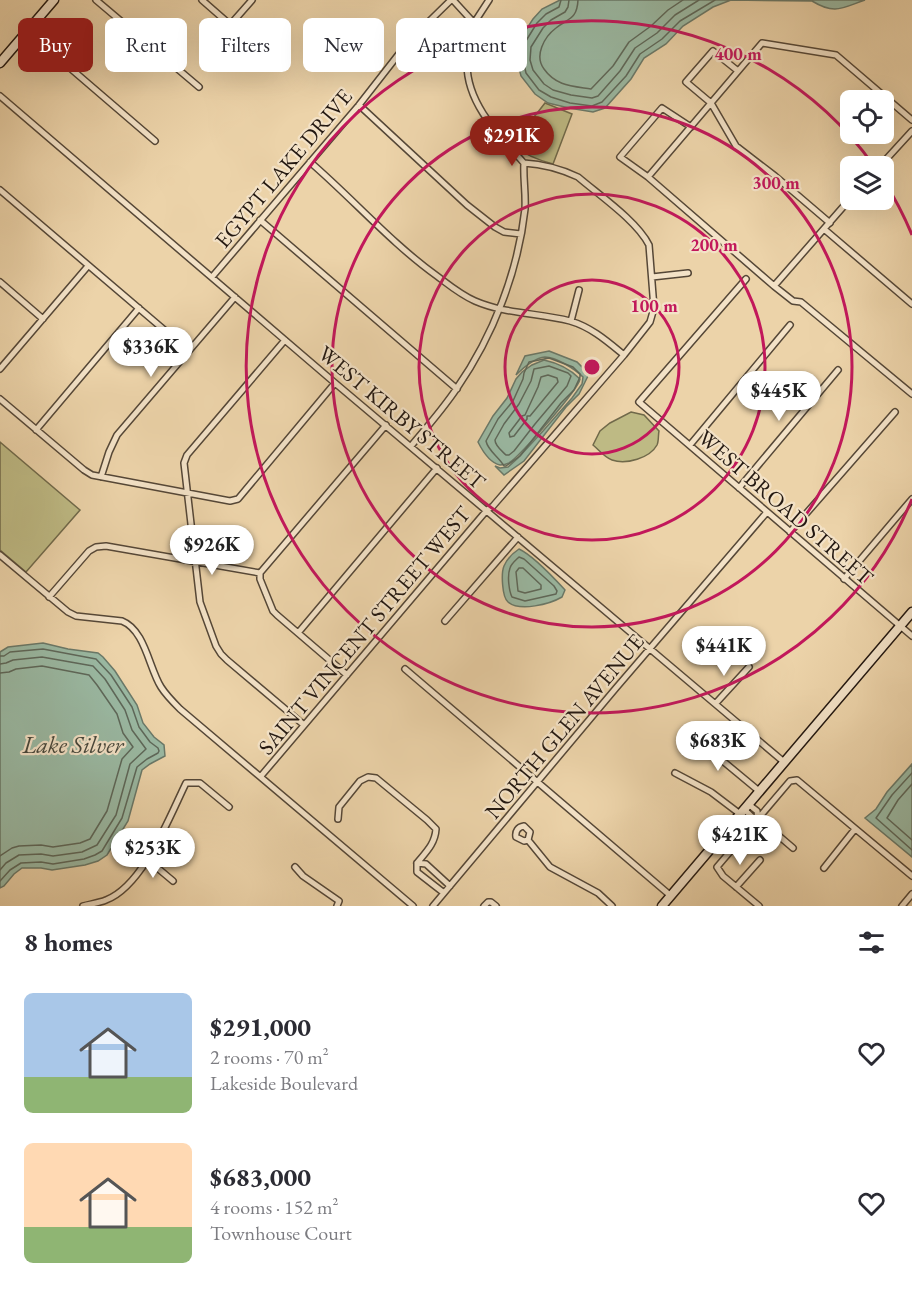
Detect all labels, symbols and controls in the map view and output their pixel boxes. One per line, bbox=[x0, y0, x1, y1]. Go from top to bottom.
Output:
chip: Buy bbox=[18, 18, 93, 72]
chip: Rent bbox=[105, 18, 187, 72]
chip: Filters bbox=[199, 18, 291, 72]
chip: New bbox=[303, 18, 384, 72]
chip: Apartment bbox=[396, 18, 527, 72]
text: 400 m bbox=[714, 42, 762, 65]
street label: EGYPT LAKE DRIVE bbox=[208, 83, 359, 254]
map controls bbox=[840, 90, 894, 210]
button: locate bbox=[840, 90, 894, 144]
pin: $291K bbox=[470, 116, 554, 167]
text: $291K bbox=[484, 122, 540, 148]
button: layers bbox=[840, 156, 894, 210]
text: 300 m bbox=[752, 171, 800, 194]
text: 200 m bbox=[690, 233, 738, 256]
text: 100 m bbox=[630, 294, 678, 317]
pin: $336K bbox=[109, 327, 193, 378]
text: $336K bbox=[123, 333, 179, 359]
street label: WEST KIRBY STREET bbox=[312, 339, 492, 496]
centre of rings bbox=[582, 357, 602, 377]
pin: $445K bbox=[737, 371, 821, 422]
text: $445K bbox=[751, 377, 807, 403]
street label: WEST BROAD STREET bbox=[692, 423, 880, 592]
street label: SAINT VINCENT STREET WEST bbox=[252, 500, 477, 761]
pin: $926K bbox=[170, 525, 254, 576]
text: $926K bbox=[184, 531, 240, 557]
pin: $441K bbox=[682, 626, 766, 677]
street label: NORTH GLEN AVENUE bbox=[478, 628, 650, 825]
text: $441K bbox=[696, 632, 752, 658]
pin: $683K bbox=[676, 721, 760, 772]
text: $683K bbox=[690, 727, 746, 753]
water label: Lake Silver bbox=[22, 729, 125, 760]
pin: $421K bbox=[698, 815, 782, 866]
text: $421K bbox=[712, 821, 768, 847]
pin: $253K bbox=[111, 828, 195, 879]
text: $253K bbox=[125, 834, 181, 860]
text: 8 homes bbox=[24, 925, 113, 959]
icon: filters bbox=[855, 926, 888, 959]
text: $291,000 bbox=[210, 1010, 311, 1044]
icon: home bbox=[72, 1017, 144, 1089]
icon: heart bbox=[855, 1037, 888, 1070]
text: 2 rooms · 70 m² bbox=[210, 1044, 329, 1070]
text: Lakeside Boulevard bbox=[210, 1070, 358, 1096]
text: $683,000 bbox=[210, 1160, 311, 1194]
icon: home bbox=[72, 1167, 144, 1239]
icon: heart bbox=[855, 1187, 888, 1220]
text: 4 rooms · 152 m² bbox=[210, 1194, 338, 1220]
text: Townhouse Court bbox=[210, 1220, 352, 1246]

